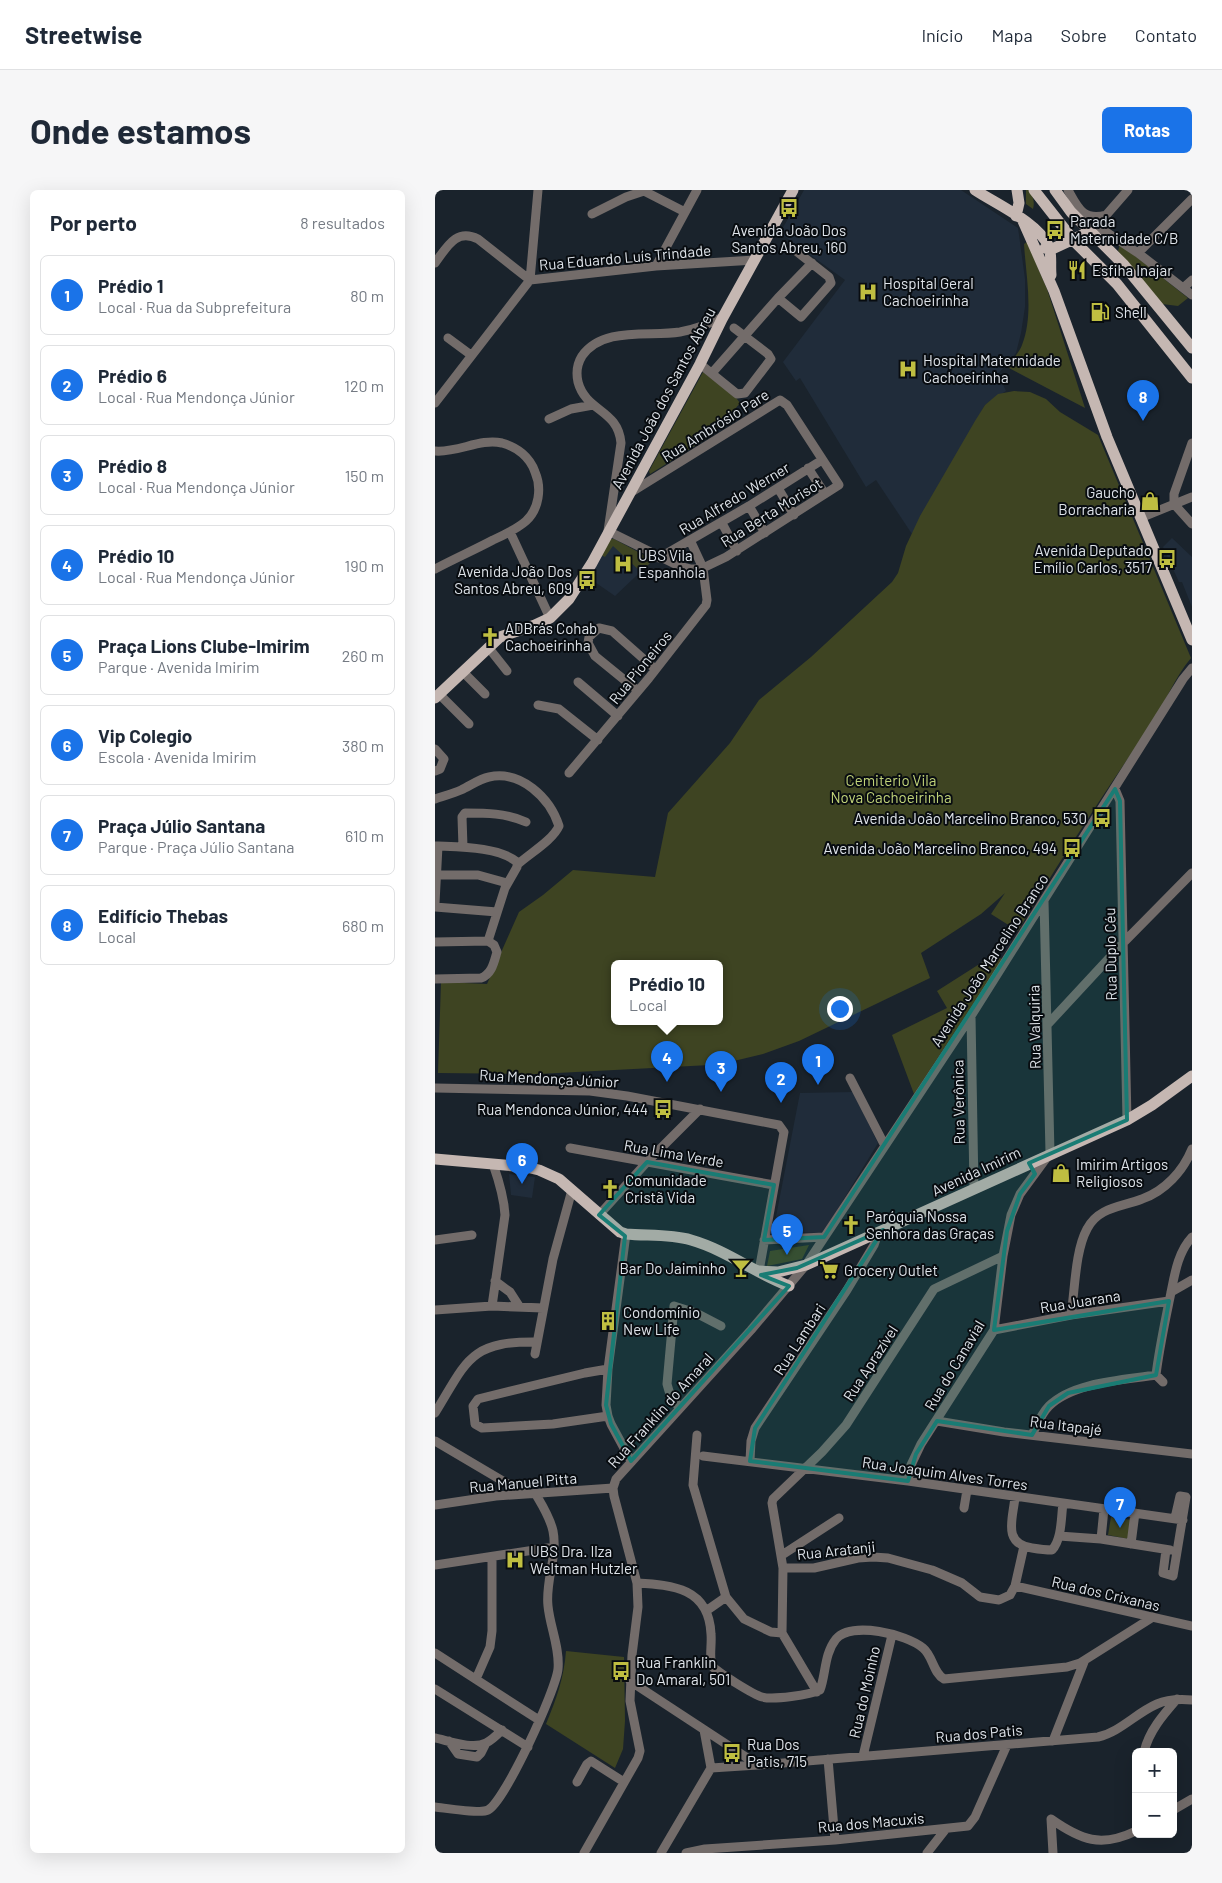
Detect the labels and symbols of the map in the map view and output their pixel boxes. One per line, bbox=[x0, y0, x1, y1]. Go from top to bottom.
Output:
bus stop icon: Avenida João Dos Santos Abreu, 160 bbox=[778, 197, 800, 219]
place label: Parada Maternidade C/B bbox=[1070, 212, 1178, 247]
bus stop icon: Parada Maternidade C/B bbox=[1044, 219, 1066, 241]
place label: Avenida João Dos Santos Abreu, 160 bbox=[731, 221, 847, 256]
street label: Rua Eduardo Luís Trindade bbox=[538, 241, 712, 273]
restaurant icon: Esfiha Inajar bbox=[1066, 259, 1088, 281]
place label: Esfiha Inajar bbox=[1092, 261, 1173, 279]
place label: Hospital Geral Cachoeirinha bbox=[883, 274, 974, 309]
hospital icon: Hospital Geral Cachoeirinha bbox=[857, 281, 879, 303]
fuel station icon: Shell bbox=[1089, 301, 1111, 323]
place label: Shell bbox=[1115, 303, 1147, 321]
street label: Avenida João dos Santos Abreu bbox=[607, 304, 719, 492]
place label: Hospital Maternidade Cachoeirinha bbox=[923, 351, 1061, 386]
hospital icon: Hospital Maternidade Cachoeirinha bbox=[897, 358, 919, 380]
pin: 8 bbox=[1127, 380, 1159, 421]
street label: Rua Ambrósio Pare bbox=[658, 385, 772, 465]
street label: Rua Alfredo Werner bbox=[675, 458, 793, 538]
street label: Rua Berta Morisot bbox=[717, 474, 825, 550]
place label: Gaucho Borracharia bbox=[1058, 483, 1135, 518]
shop icon: Gaucho Borracharia bbox=[1139, 490, 1161, 512]
place label: Avenida Deputado Emílio Carlos, 3517 bbox=[1034, 541, 1152, 576]
place label: UBS Vila Espanhola bbox=[638, 546, 706, 581]
bus stop icon: Avenida Deputado Emílio Carlos, 3517 bbox=[1156, 548, 1178, 570]
hospital icon: UBS Vila Espanhola bbox=[612, 553, 634, 575]
place label: Avenida João Dos Santos Abreu, 609 bbox=[454, 562, 572, 597]
bus stop icon: Avenida João Dos Santos Abreu, 609 bbox=[576, 569, 598, 591]
place label: ADBrás Cohab Cachoeirinha bbox=[505, 619, 597, 654]
church icon: ADBrás Cohab Cachoeirinha bbox=[479, 626, 501, 648]
street label: Rua Pioneiros bbox=[605, 627, 675, 707]
park label: Cemiterio Vila Nova Cachoeirinha bbox=[830, 771, 952, 806]
bus stop icon: Avenida João Marcelino Branco, 530 bbox=[1091, 807, 1113, 829]
place label: Avenida João Marcelino Branco, 530 bbox=[854, 809, 1087, 827]
bus stop icon: Avenida João Marcelino Branco, 494 bbox=[1061, 837, 1083, 859]
place label: Avenida João Marcelino Branco, 494 bbox=[824, 839, 1057, 857]
street label: Avenida João Marcelino Branco bbox=[926, 870, 1052, 1050]
street label: Rua Duplo Céu bbox=[1100, 907, 1120, 1001]
street label: Rua Valquiria bbox=[1024, 985, 1044, 1069]
your location bbox=[827, 996, 853, 1022]
pin: 4 bbox=[651, 1041, 683, 1082]
pin: 1 bbox=[802, 1044, 834, 1085]
pin: 3 bbox=[705, 1051, 737, 1092]
street label: Rua Verônica bbox=[948, 1059, 968, 1145]
pin: 2 bbox=[765, 1062, 797, 1103]
street label: Rua Mendonça Júnior bbox=[479, 1065, 620, 1091]
bus stop icon: Rua Mendonca Júnior, 444 bbox=[652, 1098, 674, 1120]
place label: Rua Mendonca Júnior, 444 bbox=[477, 1100, 648, 1118]
street label: Rua Lima Verde bbox=[623, 1135, 725, 1171]
pin: 6 bbox=[506, 1143, 538, 1184]
street label: Avenida Imirim bbox=[929, 1143, 1023, 1199]
place label: Imirim Artigos Religiosos bbox=[1076, 1155, 1168, 1190]
shop icon: Imirim Artigos Religiosos bbox=[1050, 1162, 1072, 1184]
place label: Comunidade Cristã Vida bbox=[625, 1171, 707, 1206]
church icon: Comunidade Cristã Vida bbox=[599, 1178, 621, 1200]
place label: Paróquia Nossa Senhora das Graças bbox=[866, 1207, 994, 1242]
pin: 5 bbox=[771, 1214, 803, 1255]
church icon: Paróquia Nossa Senhora das Graças bbox=[840, 1214, 862, 1236]
bar icon: Bar Do Jaiminho bbox=[730, 1257, 752, 1279]
place label: Bar Do Jaiminho bbox=[620, 1259, 726, 1277]
supermarket icon: Grocery Outlet bbox=[818, 1259, 840, 1281]
place label: Grocery Outlet bbox=[844, 1261, 938, 1279]
street label: Rua Juarana bbox=[1039, 1286, 1121, 1316]
street label: Rua Lambari bbox=[769, 1300, 829, 1378]
place label: Condomínio New Life bbox=[623, 1303, 700, 1338]
building icon: Condomínio New Life bbox=[597, 1310, 619, 1332]
street label: Rua do Canavial bbox=[920, 1317, 988, 1413]
street label: Rua Aprazível bbox=[839, 1322, 901, 1404]
street label: Rua Franklin do Amaral bbox=[604, 1349, 716, 1471]
street label: Rua Itapajé bbox=[1029, 1412, 1103, 1438]
street label: Rua Joaquim Alves Torres bbox=[861, 1452, 1029, 1494]
street label: Rua Manuel Pitta bbox=[468, 1468, 578, 1496]
pin: 7 bbox=[1104, 1487, 1136, 1528]
street label: Rua Aratanji bbox=[796, 1537, 876, 1563]
place label: UBS Dra. Ilza Weltman Hutzler bbox=[530, 1542, 638, 1577]
hospital icon: UBS Dra. Ilza Weltman Hutzler bbox=[504, 1549, 526, 1571]
street label: Rua dos Crixanas bbox=[1050, 1572, 1162, 1614]
street label: Rua do Moinho bbox=[845, 1644, 883, 1740]
place label: Rua Franklin Do Amaral, 501 bbox=[636, 1653, 730, 1688]
bus stop icon: Rua Franklin Do Amaral, 501 bbox=[610, 1660, 632, 1682]
street label: Rua dos Patis bbox=[935, 1720, 1023, 1746]
place label: Rua Dos Patis, 715 bbox=[747, 1735, 807, 1770]
bus stop icon: Rua Dos Patis, 715 bbox=[721, 1742, 743, 1764]
street label: Rua dos Macuxis bbox=[817, 1808, 925, 1836]

